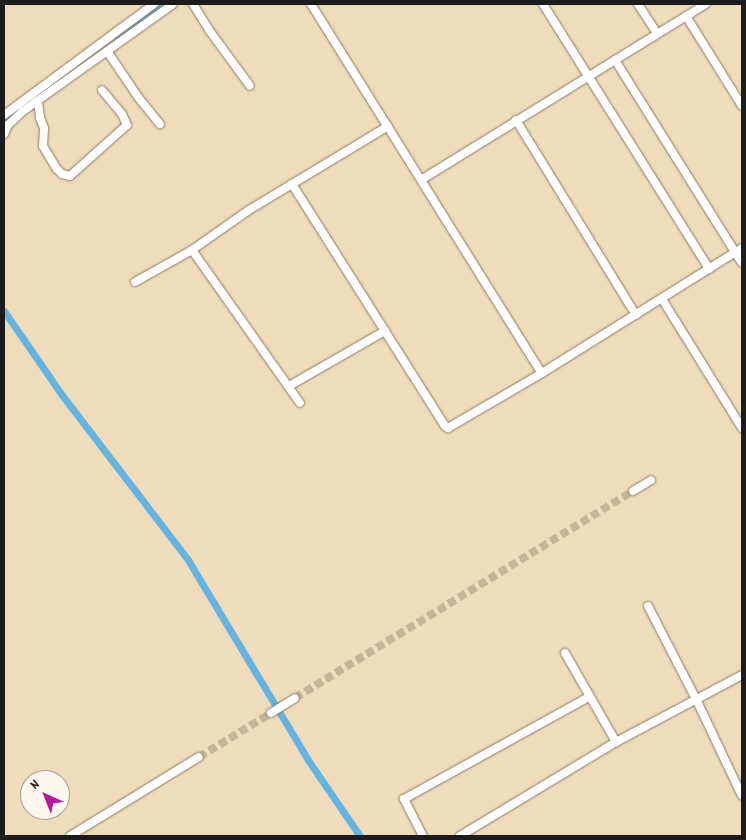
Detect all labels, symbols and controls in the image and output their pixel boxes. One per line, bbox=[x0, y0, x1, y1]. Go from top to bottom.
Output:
north arrow bbox=[20, 770, 70, 820]
text: N bbox=[26, 775, 45, 795]

